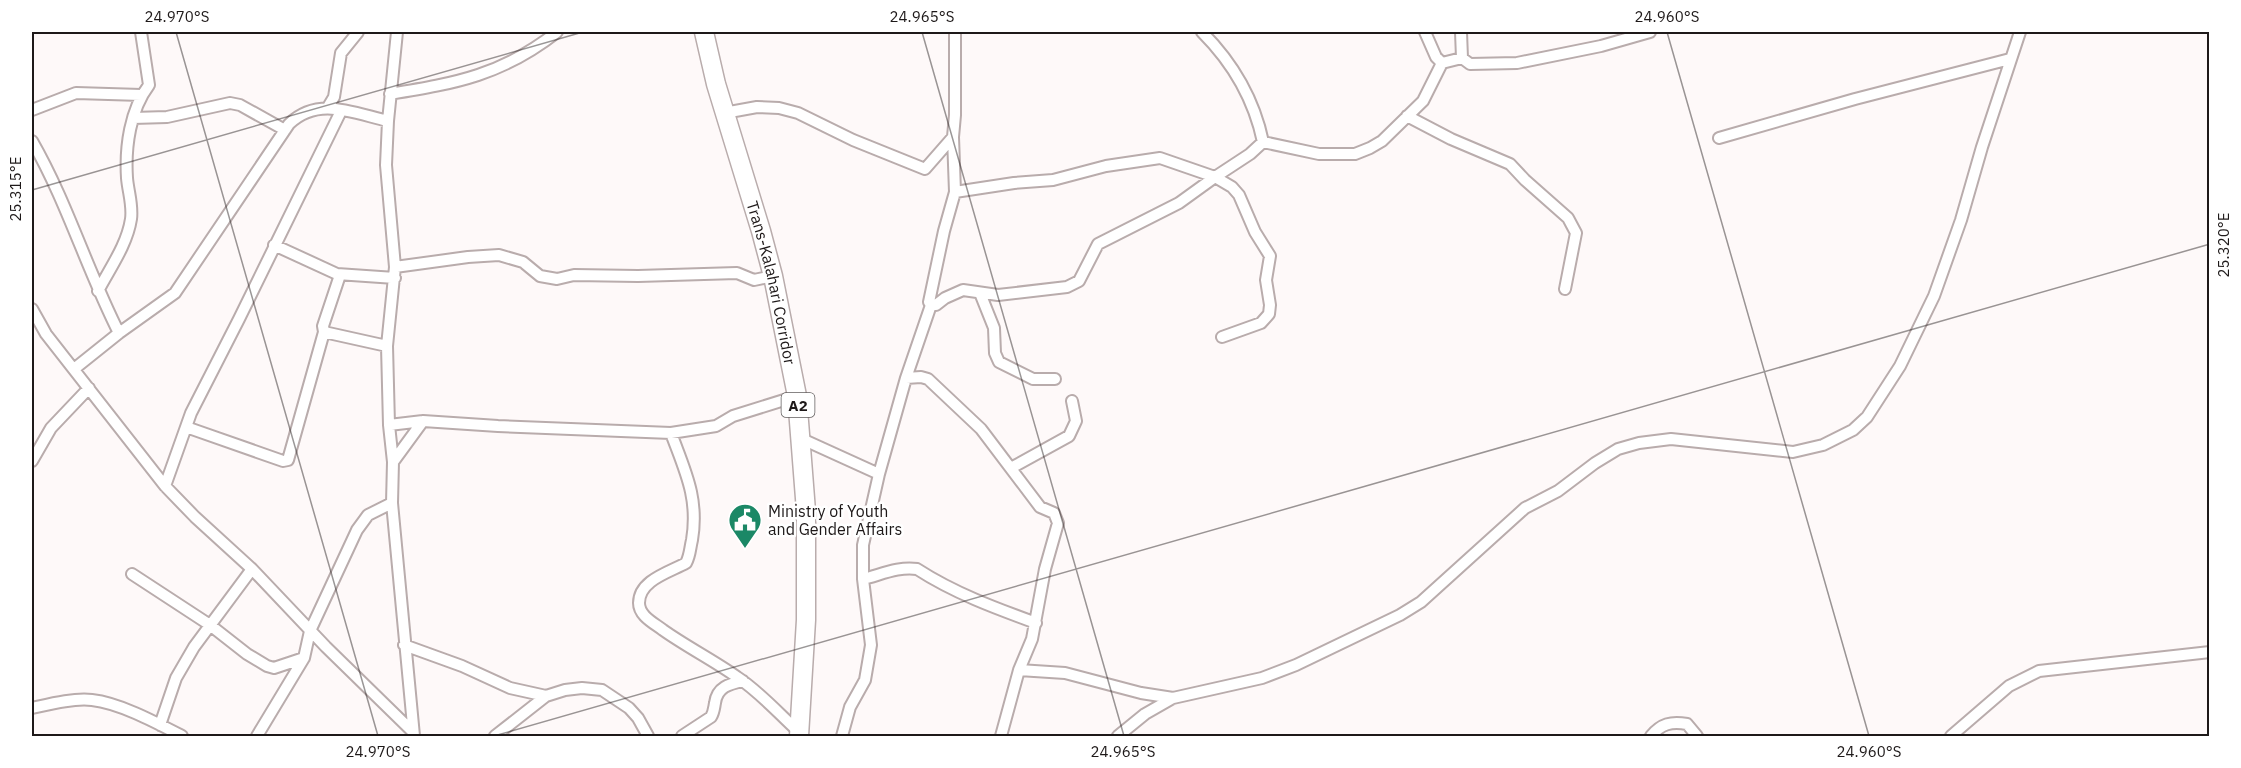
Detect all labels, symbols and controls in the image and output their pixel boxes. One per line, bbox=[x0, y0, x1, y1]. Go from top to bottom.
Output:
text: 24.970°S bbox=[145, 7, 209, 26]
text: 24.965°S bbox=[890, 7, 954, 26]
text: 24.960°S bbox=[1635, 7, 1699, 26]
text: 25.315°E bbox=[6, 157, 25, 221]
street label: Trans-Kalahari Corridor bbox=[742, 199, 800, 366]
text: 25.320°E bbox=[2214, 213, 2233, 277]
road number: A2 bbox=[782, 393, 814, 417]
place label: Ministry of Youth and Gender Affairs bbox=[768, 501, 902, 539]
public building icon: Ministry of Youth and Gender Affairs bbox=[727, 502, 763, 549]
text: 24.970°S bbox=[346, 742, 410, 761]
text: 24.965°S bbox=[1091, 742, 1155, 761]
text: 24.960°S bbox=[1837, 742, 1901, 761]

